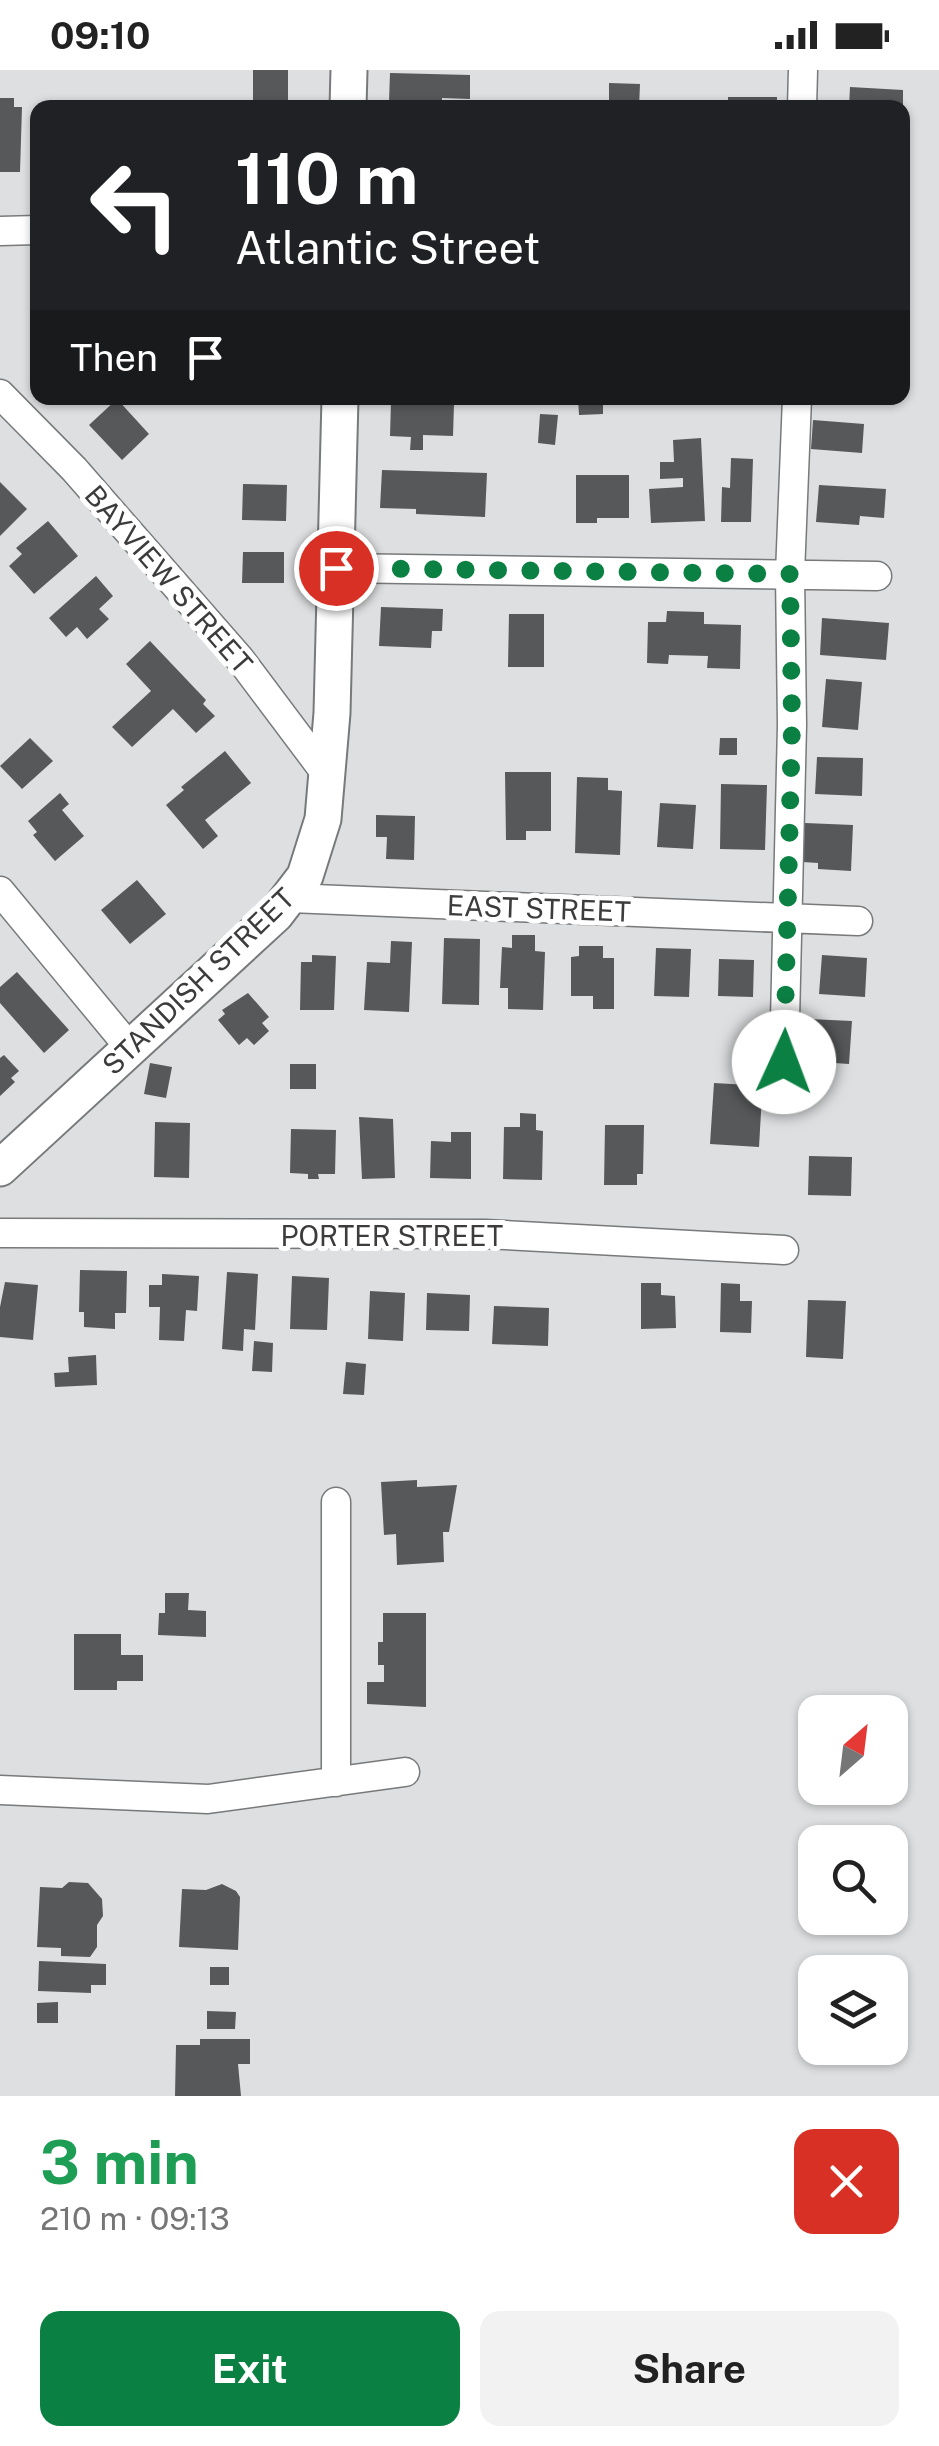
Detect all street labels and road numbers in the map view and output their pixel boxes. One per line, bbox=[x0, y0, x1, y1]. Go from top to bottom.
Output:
street label: BAYVIEW STREET bbox=[78, 478, 260, 680]
street label: STANDISH STREET bbox=[95, 881, 301, 1081]
street label: EAST STREET bbox=[446, 888, 632, 928]
street label: PORTER STREET bbox=[281, 1219, 503, 1252]

